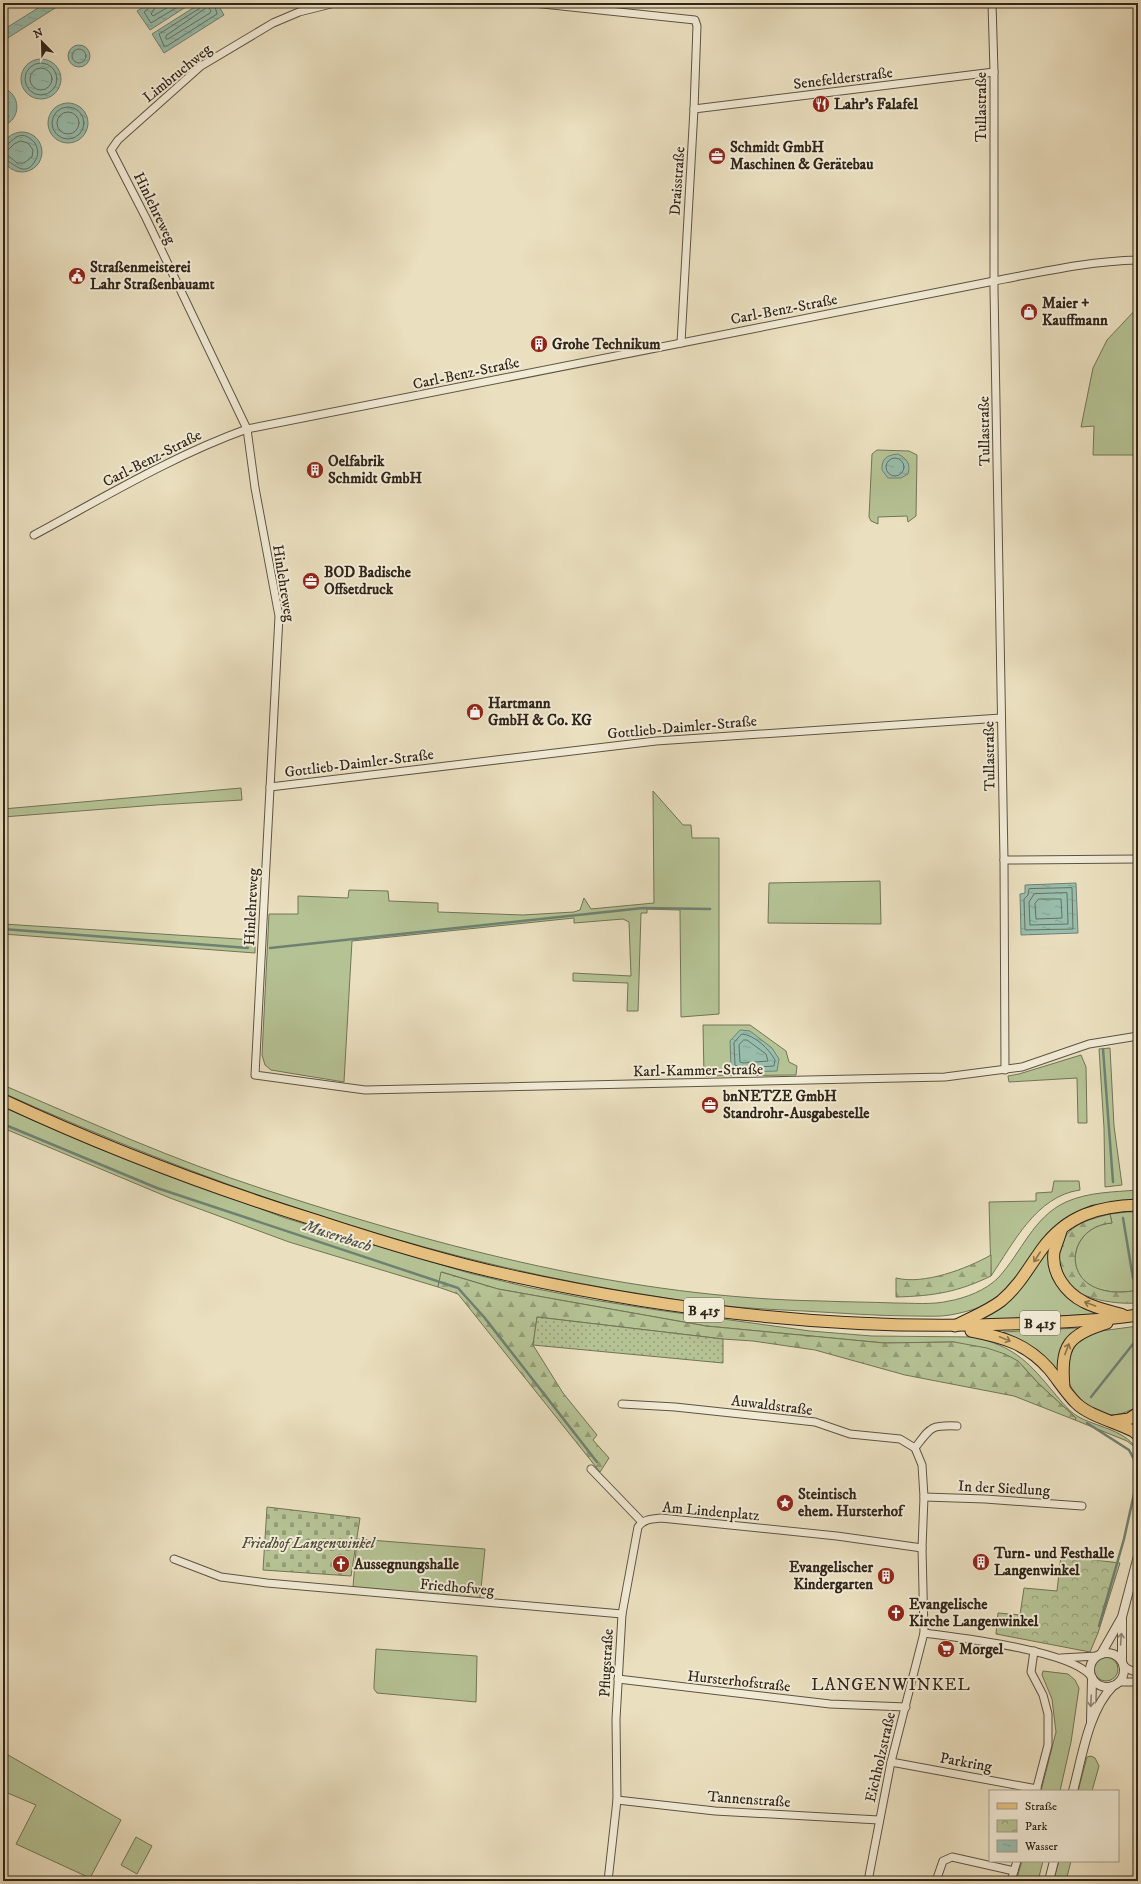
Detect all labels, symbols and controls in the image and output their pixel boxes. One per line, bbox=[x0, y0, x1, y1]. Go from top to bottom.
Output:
north arrow bbox=[22, 22, 62, 62]
text: N bbox=[32, 26, 45, 42]
street label: Limbruchweg bbox=[139, 39, 216, 107]
street label: Senefelderstraße bbox=[792, 63, 894, 94]
street label: Tullastraße bbox=[972, 72, 991, 142]
restaurant icon: Lahr's Falafel bbox=[811, 94, 831, 114]
place label: Lahr's Falafel bbox=[834, 95, 918, 114]
place label: Schmidt GmbH Maschinen & Gerätebau bbox=[730, 138, 874, 174]
street label: Draisstraße bbox=[666, 146, 689, 216]
office icon: Schmidt GmbH Maschinen & Gerätebau bbox=[707, 146, 727, 166]
street label: Hinlehreweg bbox=[129, 169, 180, 248]
place label: Straßenmeisterei Lahr Straßenbauamt bbox=[90, 258, 215, 294]
public building icon: Straßenmeisterei Lahr Straßenbauamt bbox=[67, 266, 87, 286]
street label: Carl-Benz-Straße bbox=[729, 290, 839, 329]
place label: Maier + Kauffmann bbox=[1042, 294, 1108, 330]
shop icon: Maier + Kauffmann bbox=[1019, 302, 1039, 322]
building icon: Grohe Technikum bbox=[529, 334, 549, 354]
place label: Grohe Technikum bbox=[552, 335, 661, 354]
street label: Carl-Benz-Straße bbox=[411, 353, 521, 394]
street label: Tullastraße bbox=[974, 396, 995, 466]
street label: Carl-Benz-Straße bbox=[100, 425, 205, 492]
place label: Oelfabrik Schmidt GmbH bbox=[328, 452, 422, 488]
building icon: Oelfabrik Schmidt GmbH bbox=[305, 460, 325, 480]
street label: Hinlehreweg bbox=[268, 543, 299, 624]
place label: BOD Badische Offsetdruck bbox=[324, 563, 412, 599]
office icon: BOD Badische Offsetdruck bbox=[301, 571, 321, 591]
place label: Hartmann GmbH & Co. KG bbox=[488, 694, 592, 730]
shop icon: Hartmann GmbH & Co. KG bbox=[465, 702, 485, 722]
street label: Gottlieb-Daimler-Straße bbox=[606, 711, 758, 743]
street label: Tullastraße bbox=[979, 721, 1000, 791]
street label: Gottlieb-Daimler-Straße bbox=[283, 745, 435, 782]
street label: Hinlehreweg bbox=[240, 867, 263, 946]
street label: Karl-Kammer-Straße bbox=[633, 1060, 763, 1081]
place label: bnNETZE GmbH Standrohr-Ausgabestelle bbox=[722, 1087, 870, 1123]
office icon: bnNETZE GmbH Standrohr-Ausgabestelle bbox=[700, 1095, 720, 1115]
water label: Muserebach bbox=[300, 1215, 374, 1256]
one-way arrow bbox=[1032, 1251, 1040, 1263]
road number: B 415 bbox=[684, 1298, 724, 1322]
one-way arrow bbox=[1084, 1300, 1097, 1307]
road number: B 415 bbox=[1020, 1311, 1060, 1335]
one-way arrow bbox=[998, 1335, 1010, 1343]
one-way arrow bbox=[1064, 1343, 1071, 1355]
street label: Auwaldstraße bbox=[730, 1391, 814, 1420]
street label: In der Siedlung bbox=[958, 1477, 1051, 1500]
place label: Steintisch ehem. Hursterhof bbox=[798, 1485, 906, 1521]
place icon: Steintisch ehem. Hursterhof bbox=[775, 1493, 795, 1513]
street label: Am Lindenplatz bbox=[661, 1498, 761, 1525]
park label: Friedhof Langenwinkel bbox=[241, 1534, 377, 1553]
place label: Turn- und Festhalle Langenwinkel bbox=[993, 1544, 1115, 1580]
building icon: Turn- und Festhalle Langenwinkel bbox=[971, 1552, 991, 1572]
church icon: Aussegnungshalle bbox=[331, 1554, 351, 1574]
place label: Aussegnungshalle bbox=[353, 1555, 460, 1574]
place label: Evangelischer Kindergarten bbox=[789, 1558, 873, 1594]
building icon: Evangelischer Kindergarten bbox=[876, 1566, 896, 1586]
street label: Friedhofweg bbox=[419, 1575, 496, 1600]
place label: Evangelische Kirche Langenwinkel bbox=[909, 1595, 1039, 1631]
church icon: Evangelische Kirche Langenwinkel bbox=[886, 1603, 906, 1623]
street label: Pflugstraße bbox=[595, 1628, 618, 1698]
one-way arrow bbox=[1118, 1633, 1125, 1646]
supermarket icon: Morgel bbox=[936, 1639, 956, 1659]
place label: Morgel bbox=[959, 1640, 1004, 1659]
street label: Hursterhofstraße bbox=[686, 1667, 791, 1696]
district label: LANGENWINKEL bbox=[811, 1674, 971, 1696]
one-way arrow bbox=[1088, 1694, 1095, 1707]
street label: Eichholzstraße bbox=[861, 1710, 900, 1804]
street label: Parkring bbox=[938, 1749, 994, 1777]
street label: Tannenstraße bbox=[707, 1787, 791, 1812]
legend bbox=[989, 1790, 1119, 1862]
text: Straße bbox=[1025, 1799, 1057, 1814]
text: Park bbox=[1025, 1819, 1047, 1834]
text: Wasser bbox=[1024, 1839, 1058, 1854]

